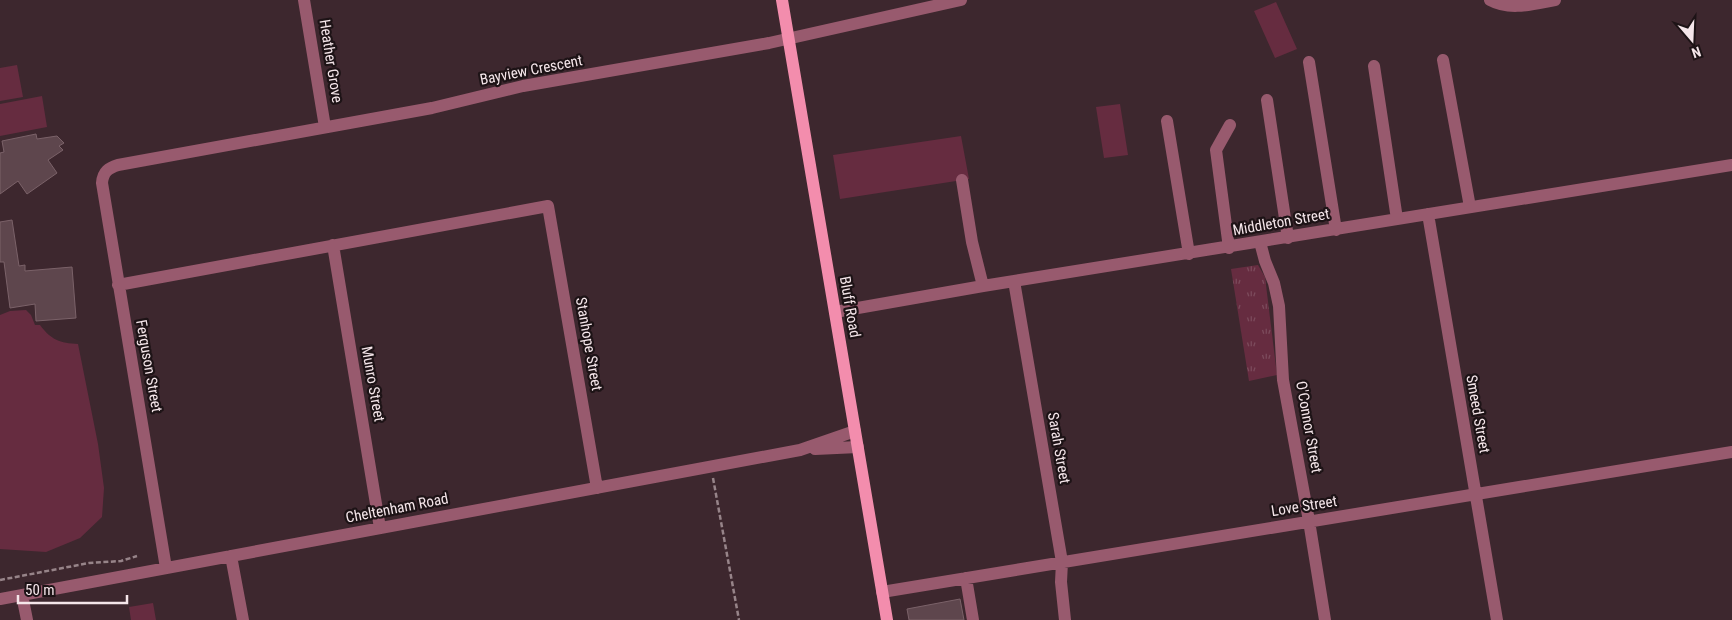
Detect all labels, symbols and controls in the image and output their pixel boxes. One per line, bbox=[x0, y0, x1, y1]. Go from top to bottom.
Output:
north arrow bbox=[1667, 15, 1717, 65]
street label: Heather Grove bbox=[316, 18, 346, 104]
text: N bbox=[1690, 43, 1703, 61]
street label: Bayview Crescent bbox=[478, 51, 584, 89]
street label: Middleton Street bbox=[1231, 205, 1331, 239]
street label: Bluff Road bbox=[836, 275, 864, 339]
street label: Stanhope Street bbox=[572, 296, 606, 392]
street label: Ferguson Street bbox=[132, 318, 166, 414]
street label: Munro Street bbox=[358, 345, 388, 423]
street label: Smeed Street bbox=[1462, 373, 1494, 455]
street label: O'Connor Street bbox=[1292, 380, 1326, 474]
street label: Sarah Street bbox=[1044, 411, 1074, 485]
street label: Cheltenham Road bbox=[344, 489, 450, 527]
street label: Love Street bbox=[1270, 492, 1338, 520]
scale bar bbox=[18, 572, 126, 604]
text: 50 m bbox=[25, 581, 55, 599]

